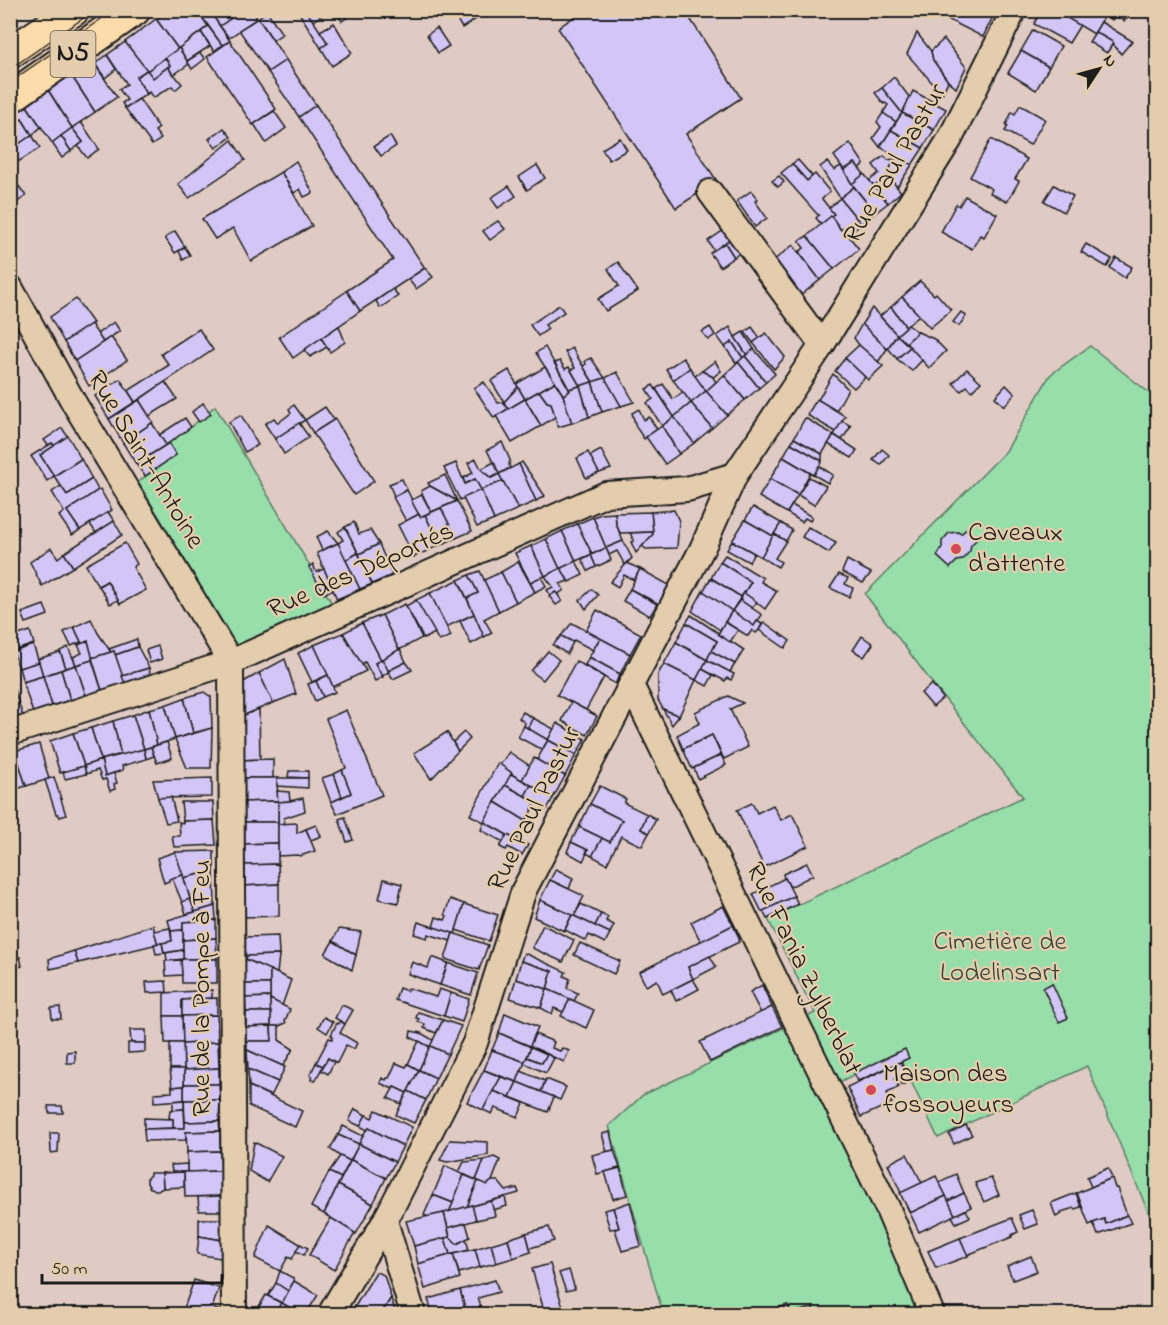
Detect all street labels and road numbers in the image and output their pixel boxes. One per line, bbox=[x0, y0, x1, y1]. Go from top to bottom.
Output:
road number: N5 bbox=[50, 31, 96, 77]
street label: Rue Paul Pastur bbox=[834, 76, 958, 251]
street label: Rue Saint-Antoine bbox=[76, 363, 214, 557]
street label: Rue des Déportés bbox=[261, 512, 461, 630]
street label: Rue Paul Pastur bbox=[478, 719, 592, 898]
street label: Rue Fania Zylberblat bbox=[735, 856, 871, 1082]
street label: Rue de la Pompe à Feu bbox=[183, 860, 222, 1116]

